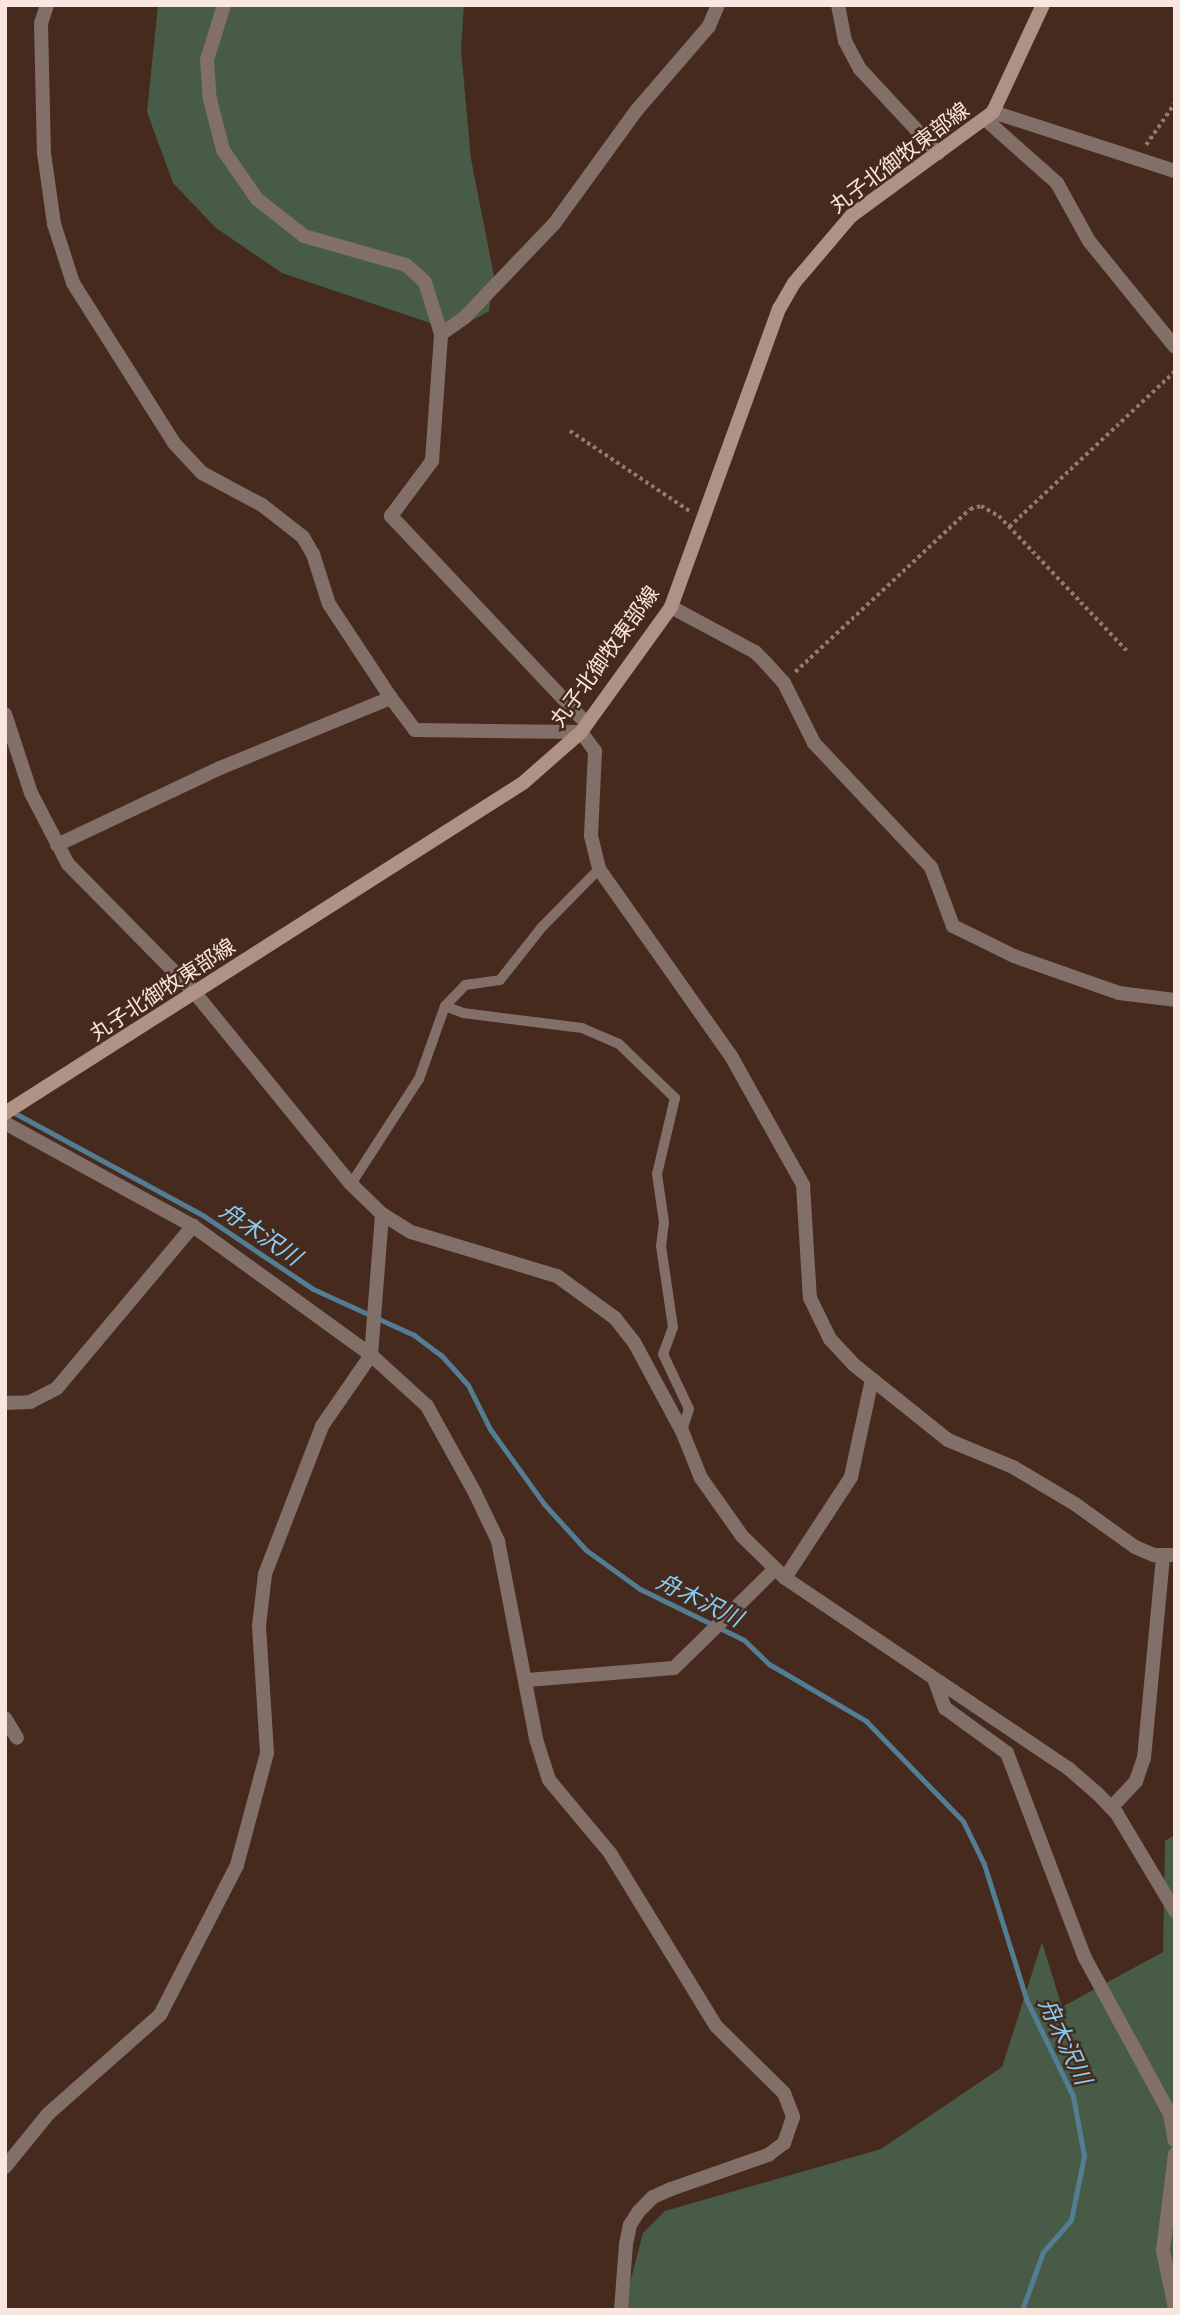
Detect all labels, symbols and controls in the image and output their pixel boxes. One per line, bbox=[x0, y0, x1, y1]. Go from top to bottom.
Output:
street label: 丸子北御牧東部線 bbox=[824, 96, 974, 218]
street label: 丸子北御牧東部線 bbox=[544, 581, 664, 731]
street label: 丸子北御牧東部線 bbox=[85, 933, 239, 1045]
water label: 舟木沢川 bbox=[215, 1196, 307, 1270]
water label: 舟木沢川 bbox=[653, 1566, 747, 1632]
water label: 舟木沢川 bbox=[1034, 1993, 1098, 2089]

